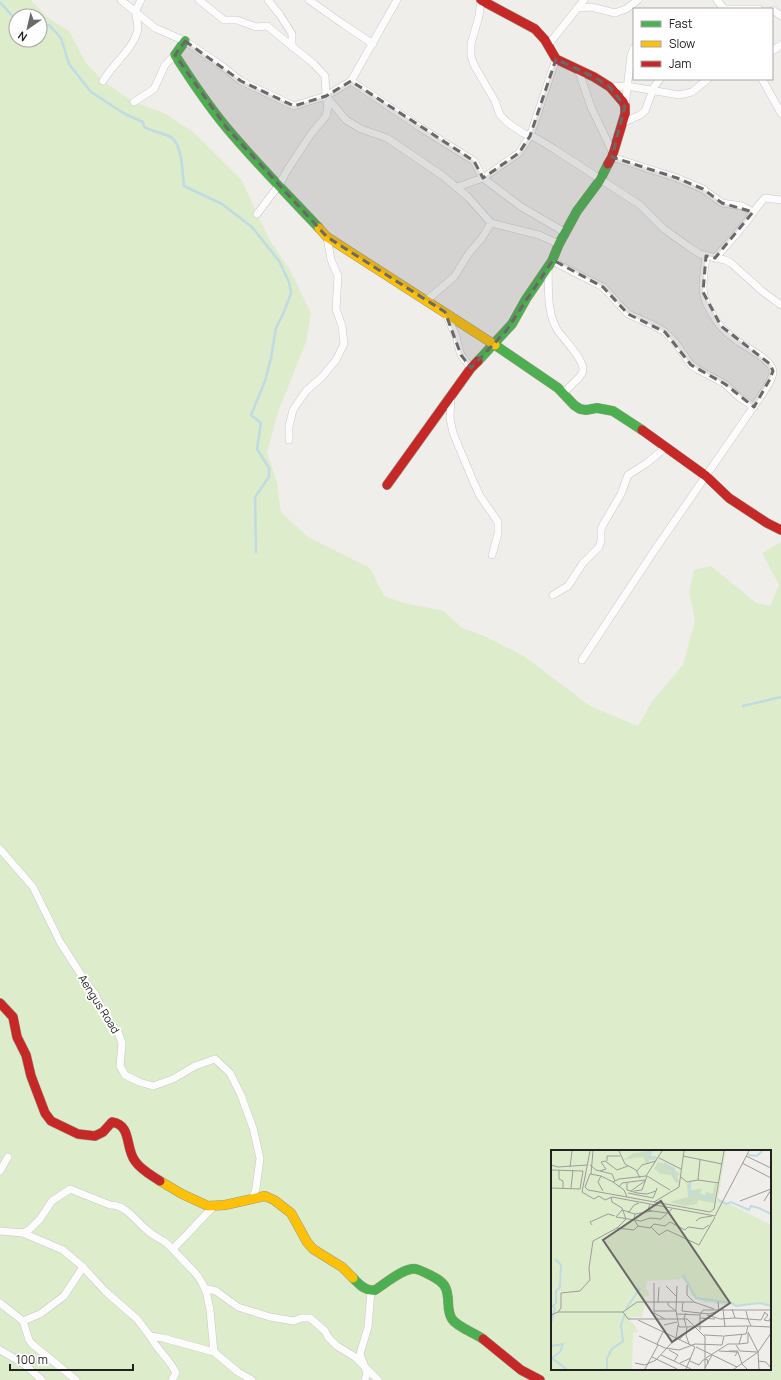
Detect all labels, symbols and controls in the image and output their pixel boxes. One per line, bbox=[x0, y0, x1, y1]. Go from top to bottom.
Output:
north arrow bbox=[8, 8, 48, 48]
legend bbox=[633, 8, 773, 80]
text: Fast bbox=[669, 15, 693, 32]
text: N bbox=[15, 28, 30, 45]
text: Slow bbox=[669, 35, 695, 52]
text: Jam bbox=[669, 55, 691, 72]
street label: Aengus Road bbox=[75, 971, 123, 1036]
inset map bbox=[551, 1150, 771, 1370]
scale bar bbox=[10, 1346, 133, 1372]
text: 100 m bbox=[16, 1351, 48, 1368]

